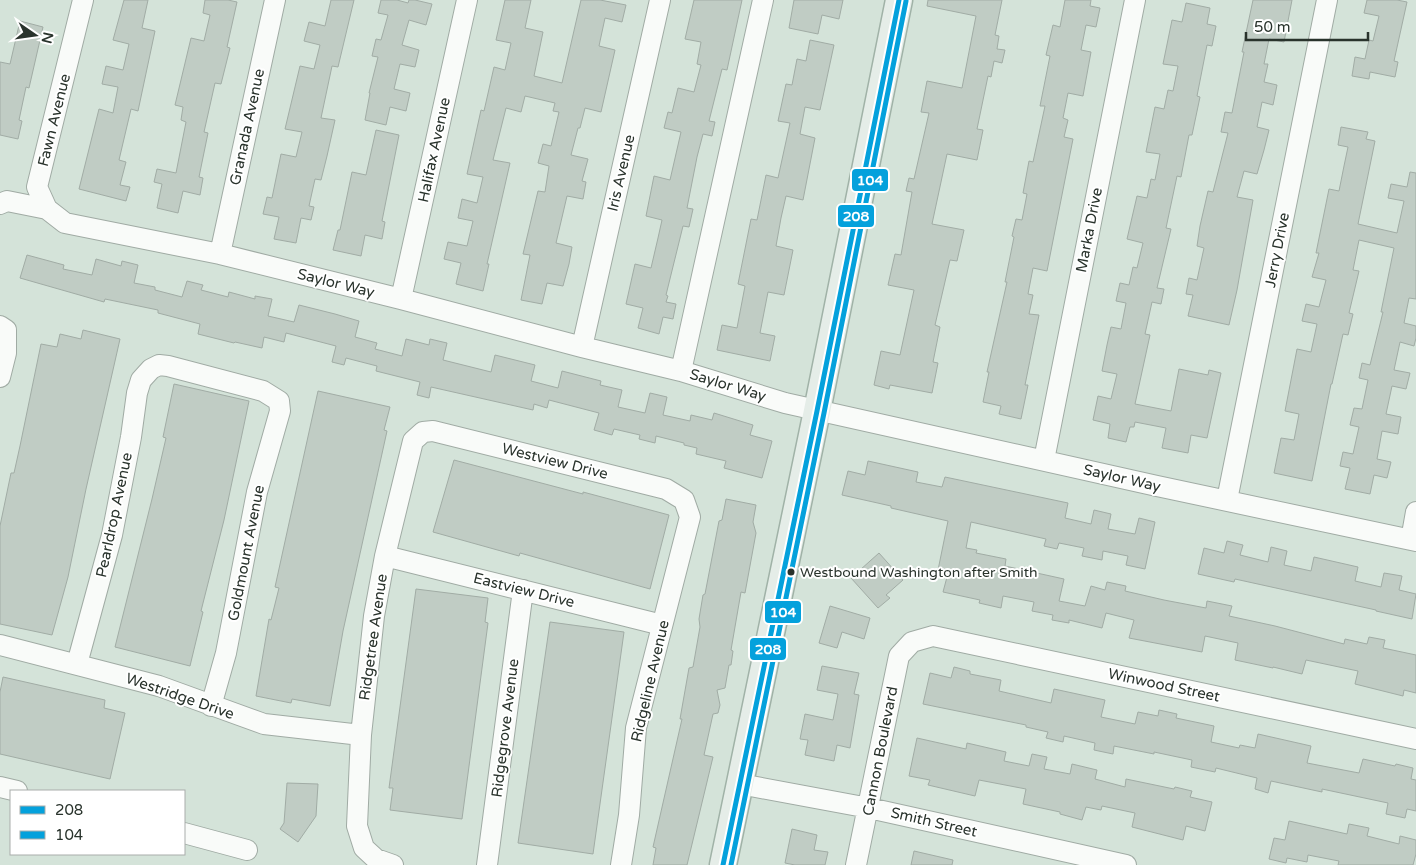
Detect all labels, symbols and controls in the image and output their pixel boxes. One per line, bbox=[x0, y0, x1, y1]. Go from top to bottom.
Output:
north arrow bbox=[10, 10, 60, 60]
scale bar bbox=[1246, 10, 1368, 42]
text: 50 m bbox=[1254, 18, 1291, 36]
text: N bbox=[38, 30, 57, 45]
street label: Granada Avenue bbox=[226, 67, 268, 187]
street label: Fawn Avenue bbox=[34, 72, 74, 168]
street label: Halifax Avenue bbox=[414, 96, 454, 204]
street label: Iris Avenue bbox=[603, 133, 639, 213]
line badge: 104 bbox=[851, 168, 889, 192]
text: 104 bbox=[857, 172, 883, 189]
street label: Marka Drive bbox=[1072, 186, 1106, 274]
line badge: 208 bbox=[837, 204, 875, 228]
text: 208 bbox=[843, 208, 869, 225]
street label: Jerry Drive bbox=[1261, 211, 1293, 289]
street label: Saylor Way bbox=[295, 265, 377, 301]
street label: Saylor Way bbox=[688, 365, 768, 405]
street label: Westview Drive bbox=[500, 439, 610, 483]
street label: Pearldrop Avenue bbox=[92, 451, 136, 579]
street label: Saylor Way bbox=[1081, 460, 1163, 496]
street label: Goldmount Avenue bbox=[224, 484, 268, 622]
place label: Westbound Washington after Smith bbox=[800, 564, 1038, 581]
marker: Westbound Washington after Smith bbox=[786, 567, 796, 577]
street label: Eastview Drive bbox=[472, 569, 576, 611]
street label: Ridgetree Avenue bbox=[355, 573, 391, 701]
line badge: 104 bbox=[764, 600, 802, 624]
text: 104 bbox=[770, 604, 796, 621]
street label: Ridgeline Avenue bbox=[627, 618, 673, 744]
line badge: 208 bbox=[749, 637, 787, 661]
text: 208 bbox=[755, 641, 781, 658]
street label: Ridgegrove Avenue bbox=[488, 658, 522, 798]
street label: Winwood Street bbox=[1106, 664, 1222, 706]
street label: Westridge Drive bbox=[123, 669, 237, 723]
street label: Cannon Boulevard bbox=[859, 685, 901, 817]
legend bbox=[10, 790, 185, 855]
text: 208 bbox=[55, 801, 83, 819]
street label: Smith Street bbox=[889, 803, 979, 841]
text: 104 bbox=[55, 826, 83, 844]

